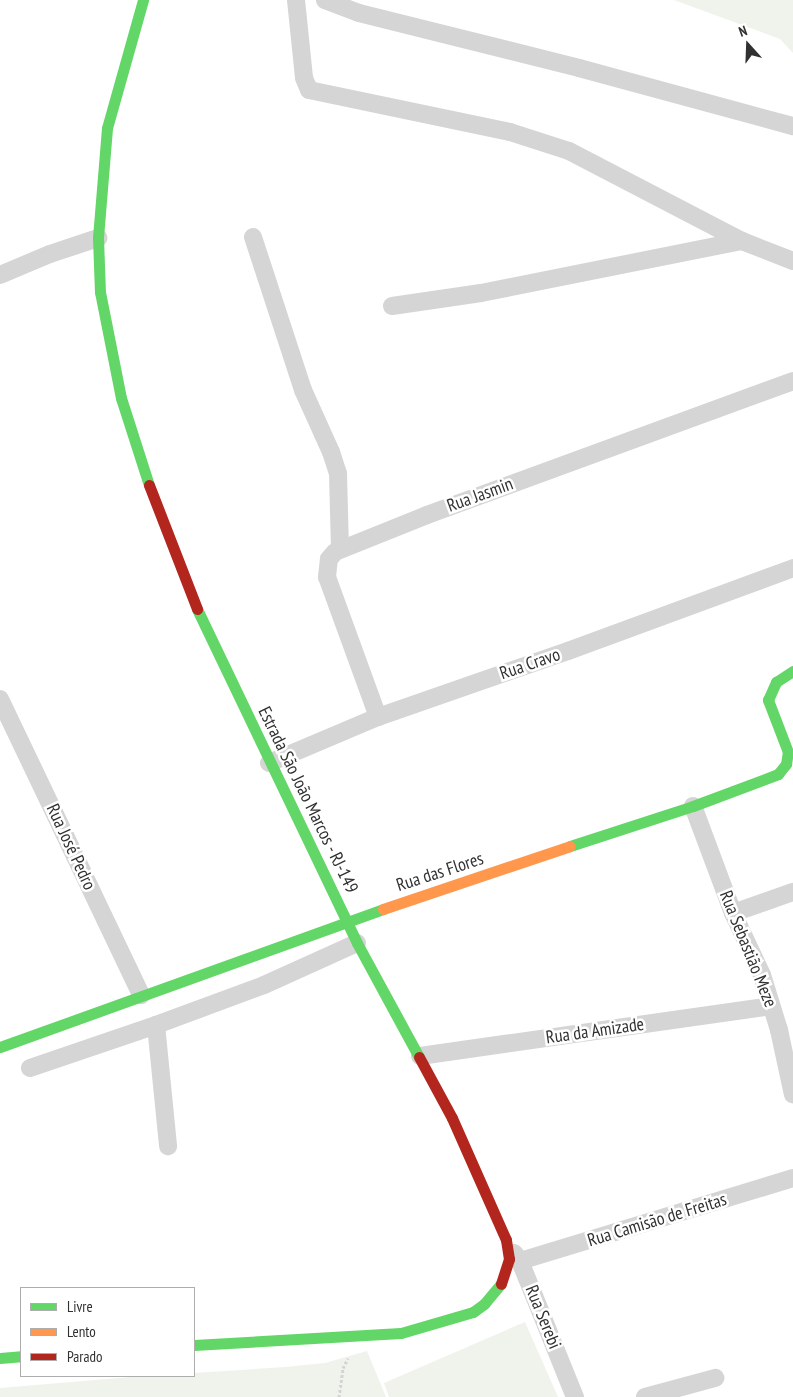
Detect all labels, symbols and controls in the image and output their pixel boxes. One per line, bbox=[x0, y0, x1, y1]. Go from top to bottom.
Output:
north arrow bbox=[723, 20, 773, 70]
text: N bbox=[736, 21, 750, 41]
street label: Rua Jasmin bbox=[444, 473, 516, 517]
street label: Rua Cravo bbox=[497, 644, 563, 684]
street label: Estrada São João Marcos - RJ-149 bbox=[253, 703, 363, 897]
street label: Rua José Pedro bbox=[42, 801, 100, 893]
street label: Rua das Flores bbox=[394, 848, 486, 896]
street label: Rua Sebastião Meze bbox=[715, 888, 781, 1010]
street label: Rua da Amizade bbox=[544, 1013, 646, 1049]
street label: Rua Camisão de Freitas bbox=[585, 1189, 729, 1251]
street label: Rua Serebi bbox=[520, 1282, 566, 1352]
legend bbox=[20, 1287, 195, 1377]
text: Livre bbox=[67, 1297, 93, 1316]
text: Lento bbox=[67, 1322, 96, 1341]
text: Parado bbox=[67, 1347, 102, 1366]

